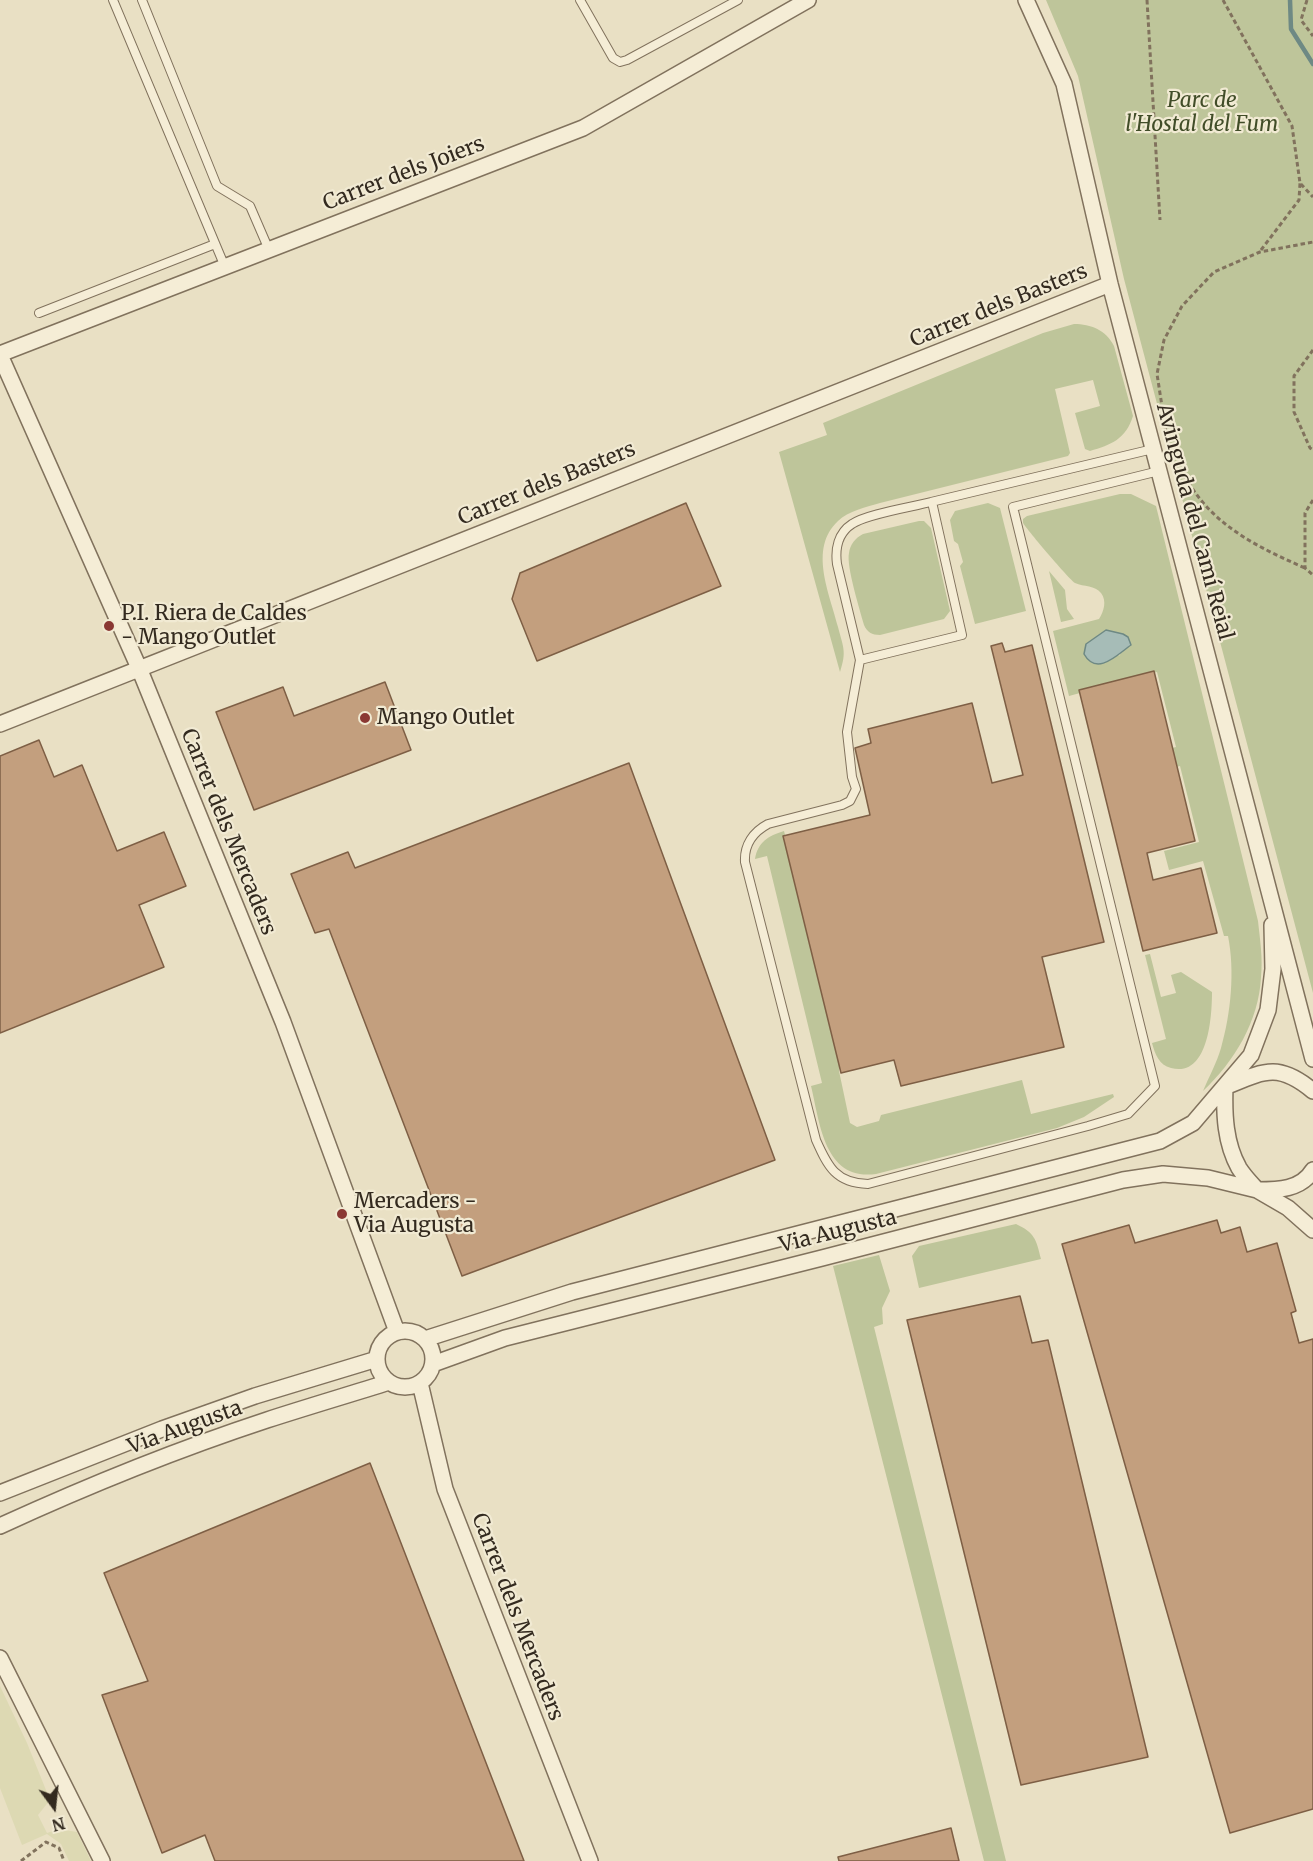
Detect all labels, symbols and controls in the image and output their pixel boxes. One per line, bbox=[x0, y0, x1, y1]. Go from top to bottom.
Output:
park label: Parc de l'Hostal del Fum bbox=[1126, 88, 1278, 138]
street label: Carrer dels Joiers bbox=[320, 132, 488, 216]
street label: Carrer dels Basters bbox=[907, 259, 1091, 353]
street label: Avinguda del Camí Reial bbox=[1150, 401, 1238, 643]
street label: Carrer dels Basters bbox=[455, 437, 639, 531]
place label: P.I. Riera de Caldes - Mango Outlet bbox=[121, 601, 307, 651]
marker: P.I. Riera de Caldes - Mango Outlet bbox=[102, 619, 116, 633]
place label: Mango Outlet bbox=[377, 705, 515, 731]
marker: Mango Outlet bbox=[358, 711, 372, 725]
street label: Carrer dels Mercaders bbox=[175, 725, 281, 939]
place label: Mercaders - Via Augusta bbox=[354, 1189, 477, 1239]
street label: Via Augusta bbox=[777, 1205, 899, 1259]
marker: Mercaders - Via Augusta bbox=[335, 1207, 349, 1221]
street label: Via Augusta bbox=[124, 1396, 246, 1460]
street label: Carrer dels Mercaders bbox=[466, 1510, 568, 1724]
north arrow bbox=[24, 1777, 84, 1837]
text: N bbox=[50, 1813, 67, 1836]

